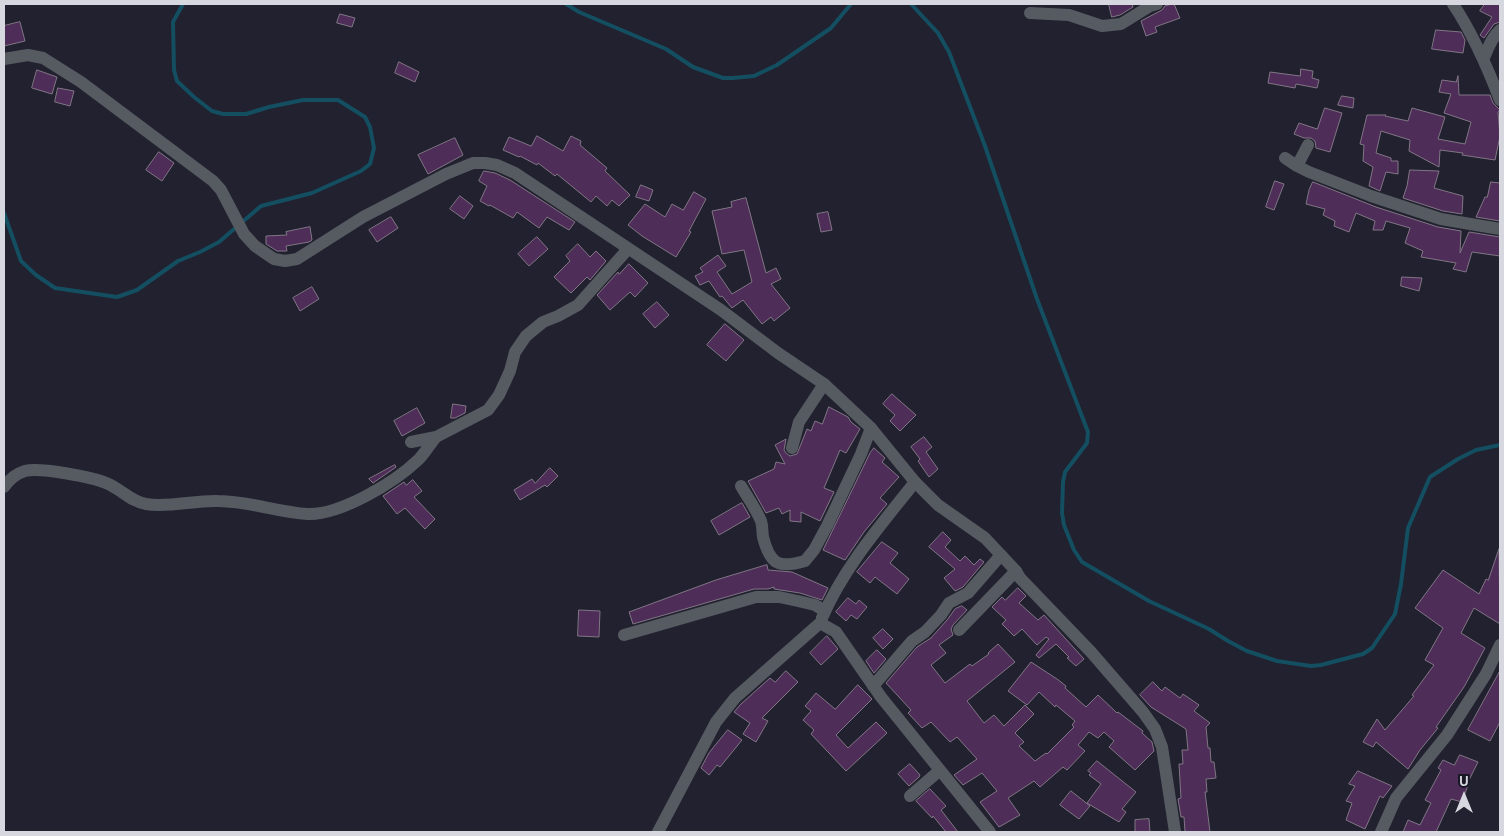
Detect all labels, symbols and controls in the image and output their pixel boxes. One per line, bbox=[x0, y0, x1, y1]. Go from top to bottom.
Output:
north arrow bbox=[1439, 771, 1489, 821]
text: U bbox=[1459, 773, 1469, 789]

